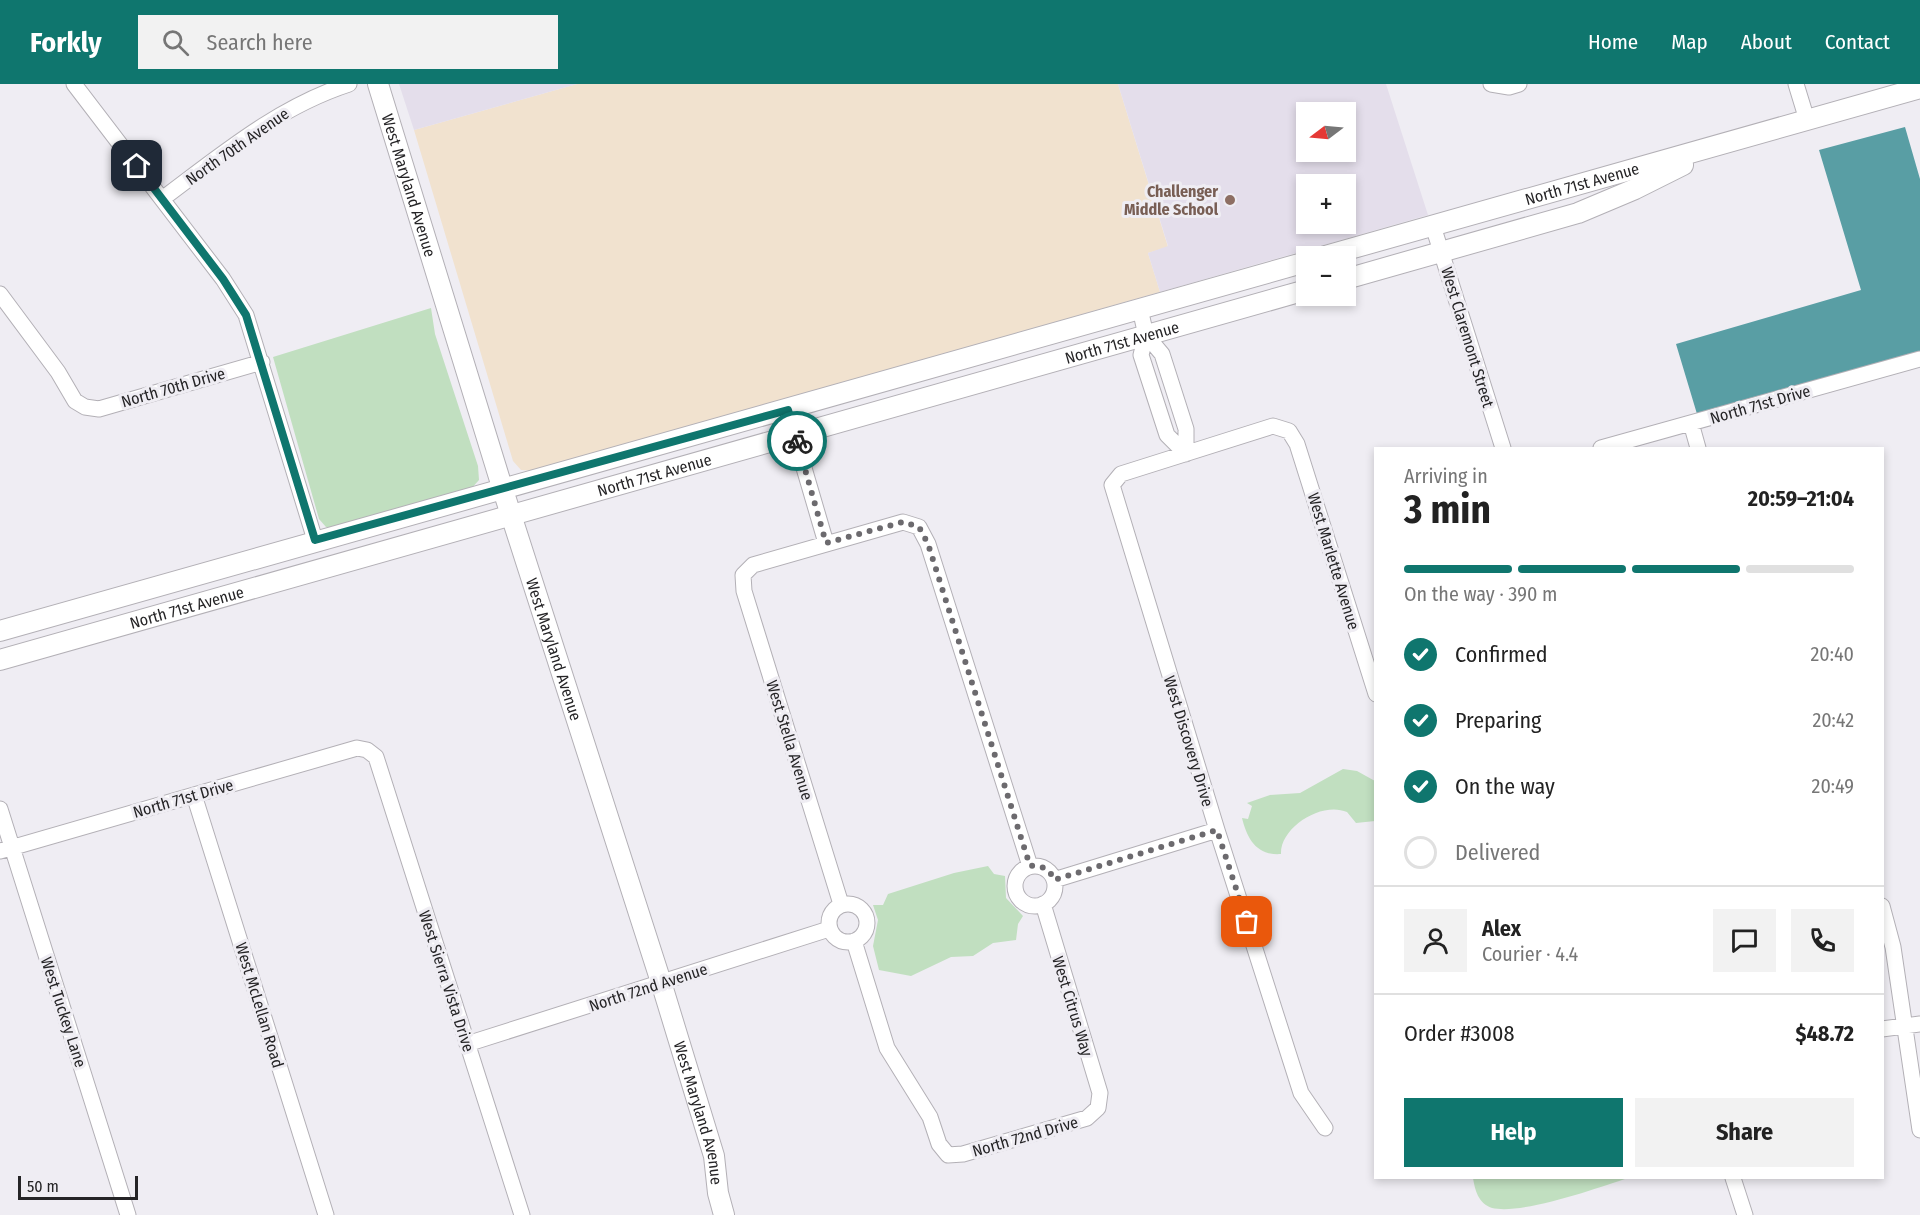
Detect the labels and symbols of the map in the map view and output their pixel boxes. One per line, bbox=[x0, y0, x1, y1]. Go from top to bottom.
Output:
north arrow bbox=[1296, 102, 1356, 162]
street label: North 70th Avenue bbox=[182, 104, 292, 189]
street label: West Maryland Avenue bbox=[378, 112, 440, 259]
pin bbox=[111, 140, 162, 191]
street label: North 71st Avenue bbox=[1523, 159, 1641, 209]
place label: Challenger Middle School bbox=[1124, 182, 1219, 219]
marker: Challenger Middle School bbox=[1223, 193, 1237, 207]
street label: West Claremont Street bbox=[1437, 265, 1498, 410]
street label: North 71st Avenue bbox=[1063, 317, 1181, 368]
street label: North 70th Drive bbox=[119, 364, 227, 411]
street label: North 71st Drive bbox=[1708, 381, 1813, 428]
courier bbox=[767, 411, 827, 471]
street label: North 71st Avenue bbox=[595, 450, 714, 500]
street label: West Marlette Avenue bbox=[1304, 490, 1363, 632]
street label: West Maryland Avenue bbox=[522, 576, 585, 723]
street label: North 71st Avenue bbox=[128, 582, 246, 633]
street label: West Discovery Drive bbox=[1160, 673, 1218, 809]
street label: West Stella Avenue bbox=[762, 678, 817, 803]
street label: North 71st Drive bbox=[131, 775, 236, 822]
pin bbox=[1221, 896, 1272, 947]
street label: West Sierra Vista Drive bbox=[415, 908, 478, 1054]
street label: West McLellan Road bbox=[231, 940, 288, 1070]
street label: West Citrus Way bbox=[1048, 954, 1097, 1059]
street label: West Tuckey Lane bbox=[37, 955, 90, 1070]
street label: North 72nd Avenue bbox=[587, 959, 710, 1016]
street label: West Maryland Avenue bbox=[670, 1039, 726, 1186]
street label: North 72nd Drive bbox=[970, 1112, 1080, 1161]
scale bar bbox=[18, 1173, 138, 1200]

